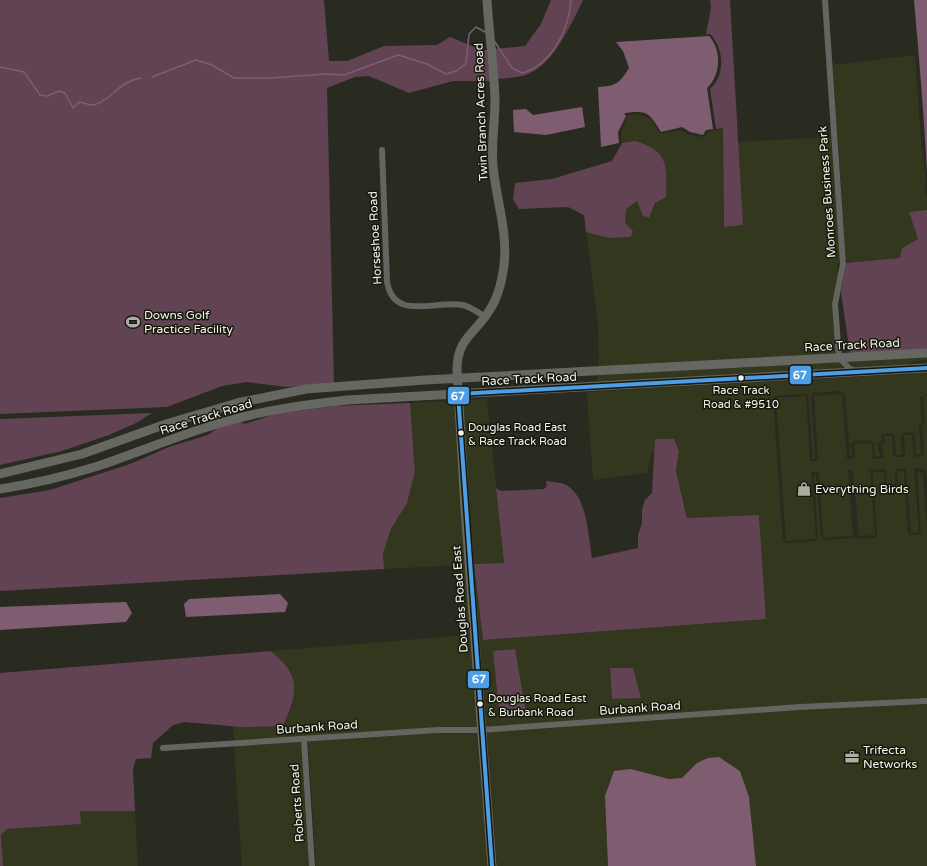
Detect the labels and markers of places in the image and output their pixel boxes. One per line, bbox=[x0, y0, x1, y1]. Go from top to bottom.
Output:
place label: Downs Golf Practice Facility bbox=[144, 308, 234, 336]
sports icon: Downs Golf Practice Facility bbox=[125, 314, 141, 330]
marker: Race Track Road & #9510 bbox=[736, 373, 746, 383]
place label: Race Track Road & #9510 bbox=[703, 384, 779, 411]
place label: Douglas Road East & Race Track Road bbox=[468, 421, 567, 448]
marker: Douglas Road East & Race Track Road bbox=[456, 428, 466, 438]
shop icon: Everything Birds bbox=[796, 481, 812, 497]
place label: Everything Birds bbox=[815, 482, 909, 496]
place label: Douglas Road East & Burbank Road bbox=[488, 692, 587, 719]
marker: Douglas Road East & Burbank Road bbox=[475, 699, 485, 709]
place label: Trifecta Networks bbox=[863, 743, 918, 771]
office icon: Trifecta Networks bbox=[844, 749, 860, 765]

